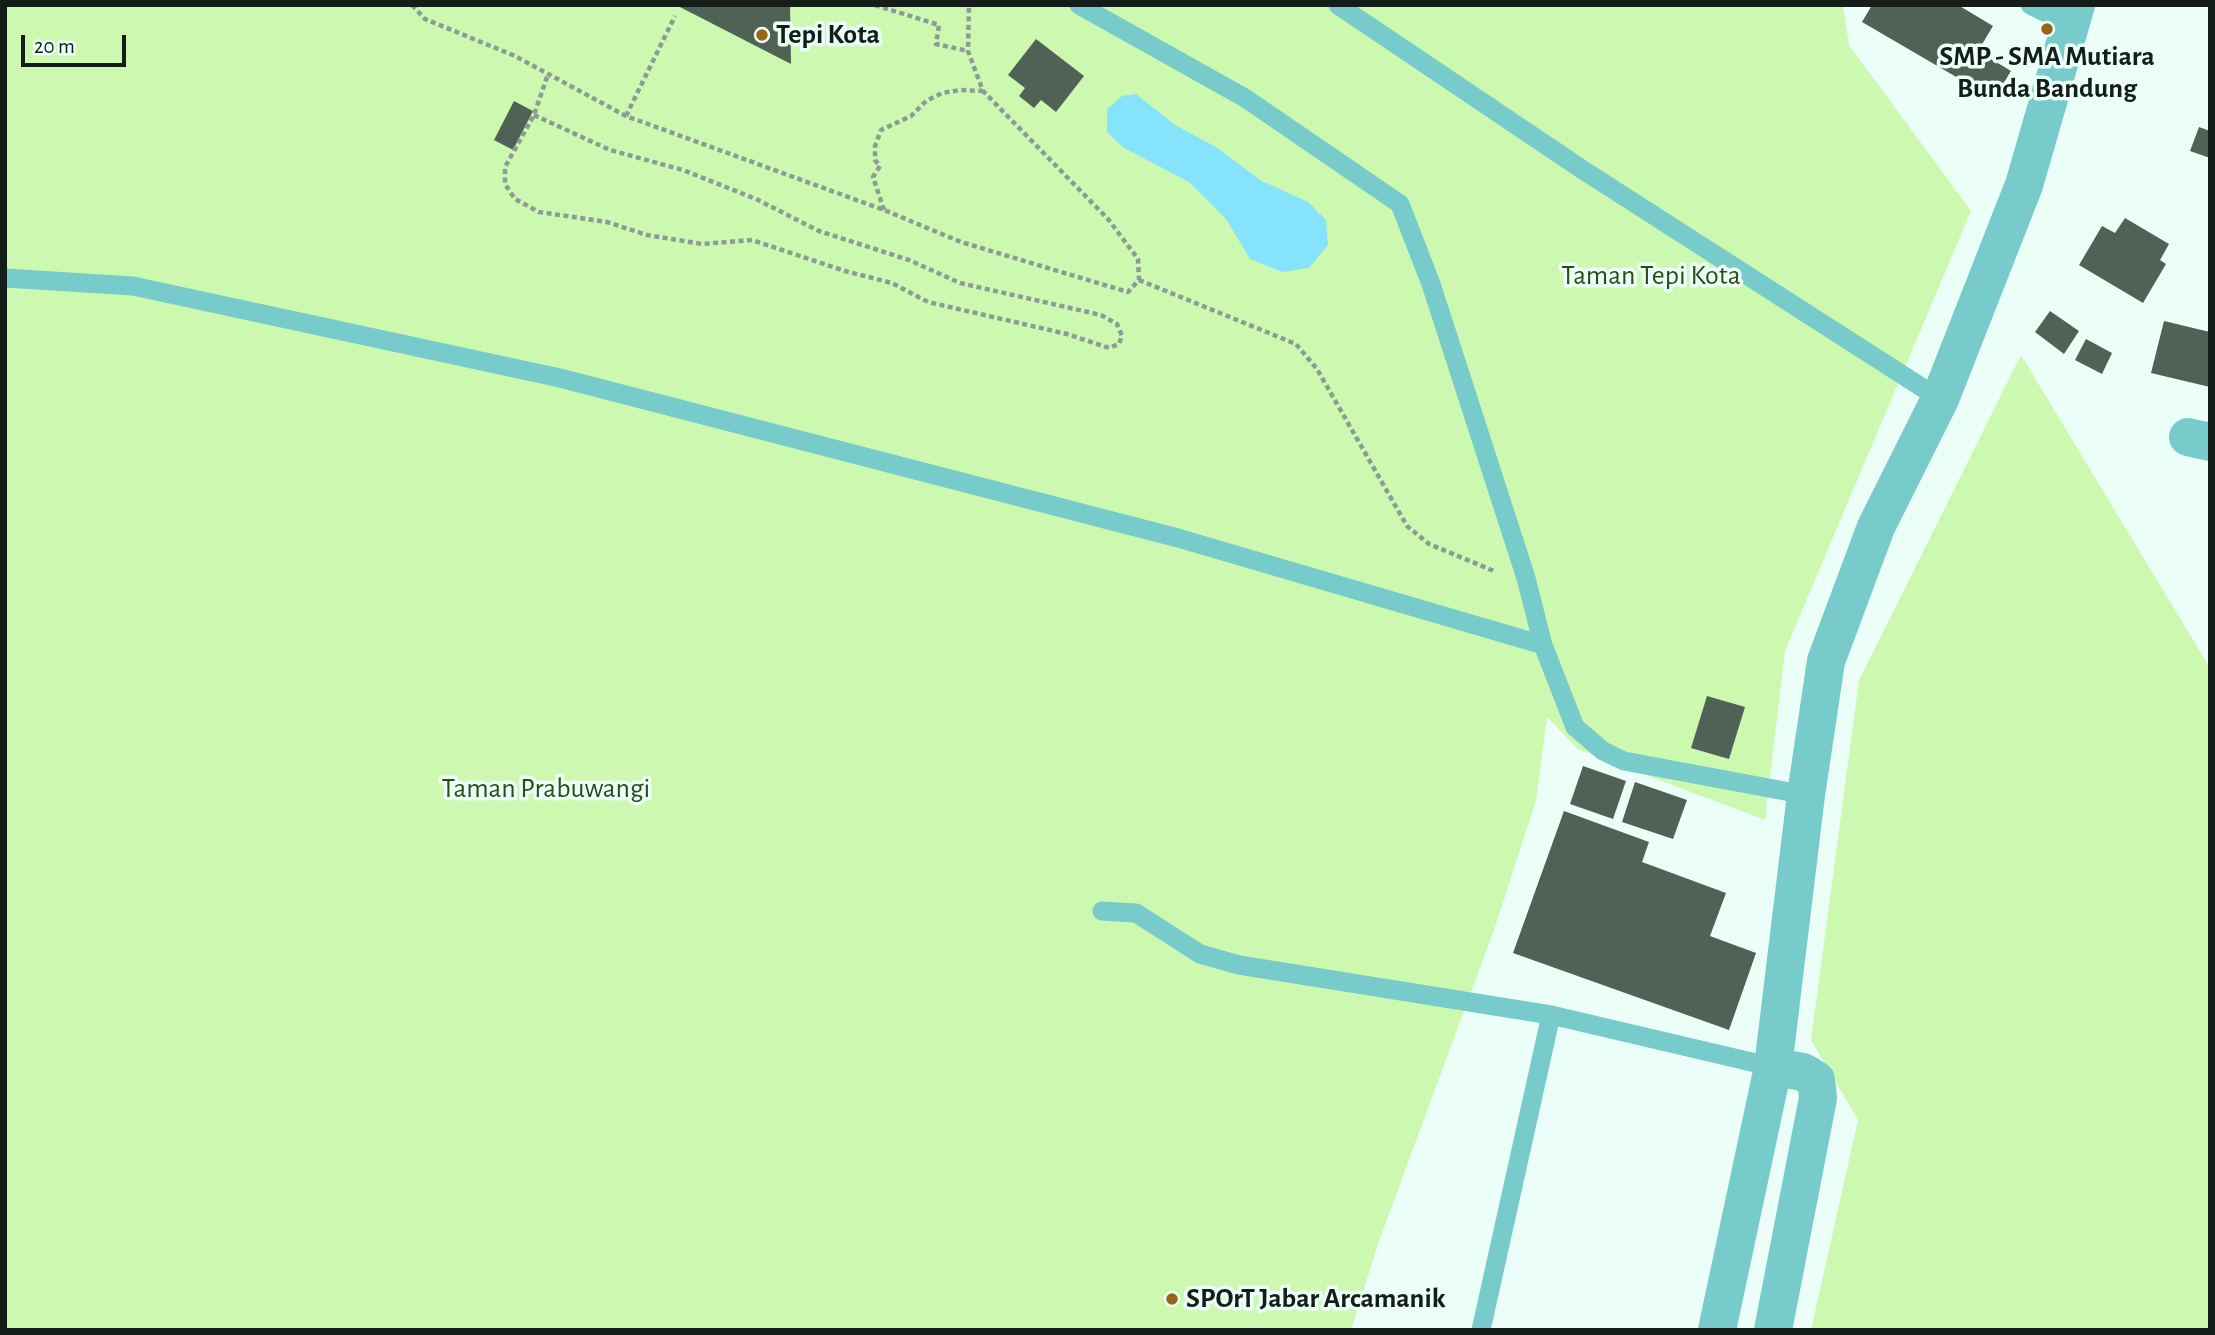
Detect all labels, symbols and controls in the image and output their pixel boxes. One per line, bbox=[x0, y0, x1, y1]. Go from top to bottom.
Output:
place label: Tepi Kota bbox=[776, 18, 880, 52]
scale bar bbox=[24, 21, 130, 65]
marker: SMP - SMA Mutiara Bunda Bandung bbox=[2039, 21, 2055, 37]
marker: Tepi Kota bbox=[754, 27, 770, 43]
text: 20 m bbox=[34, 36, 75, 57]
place label: SMP - SMA Mutiara Bunda Bandung bbox=[1939, 40, 2155, 106]
park label: Taman Tepi Kota bbox=[1561, 259, 1741, 293]
park label: Taman Prabuwangi bbox=[442, 772, 650, 806]
place label: SPOrT Jabar Arcamanik bbox=[1186, 1282, 1446, 1316]
marker: SPOrT Jabar Arcamanik bbox=[1164, 1291, 1180, 1307]

